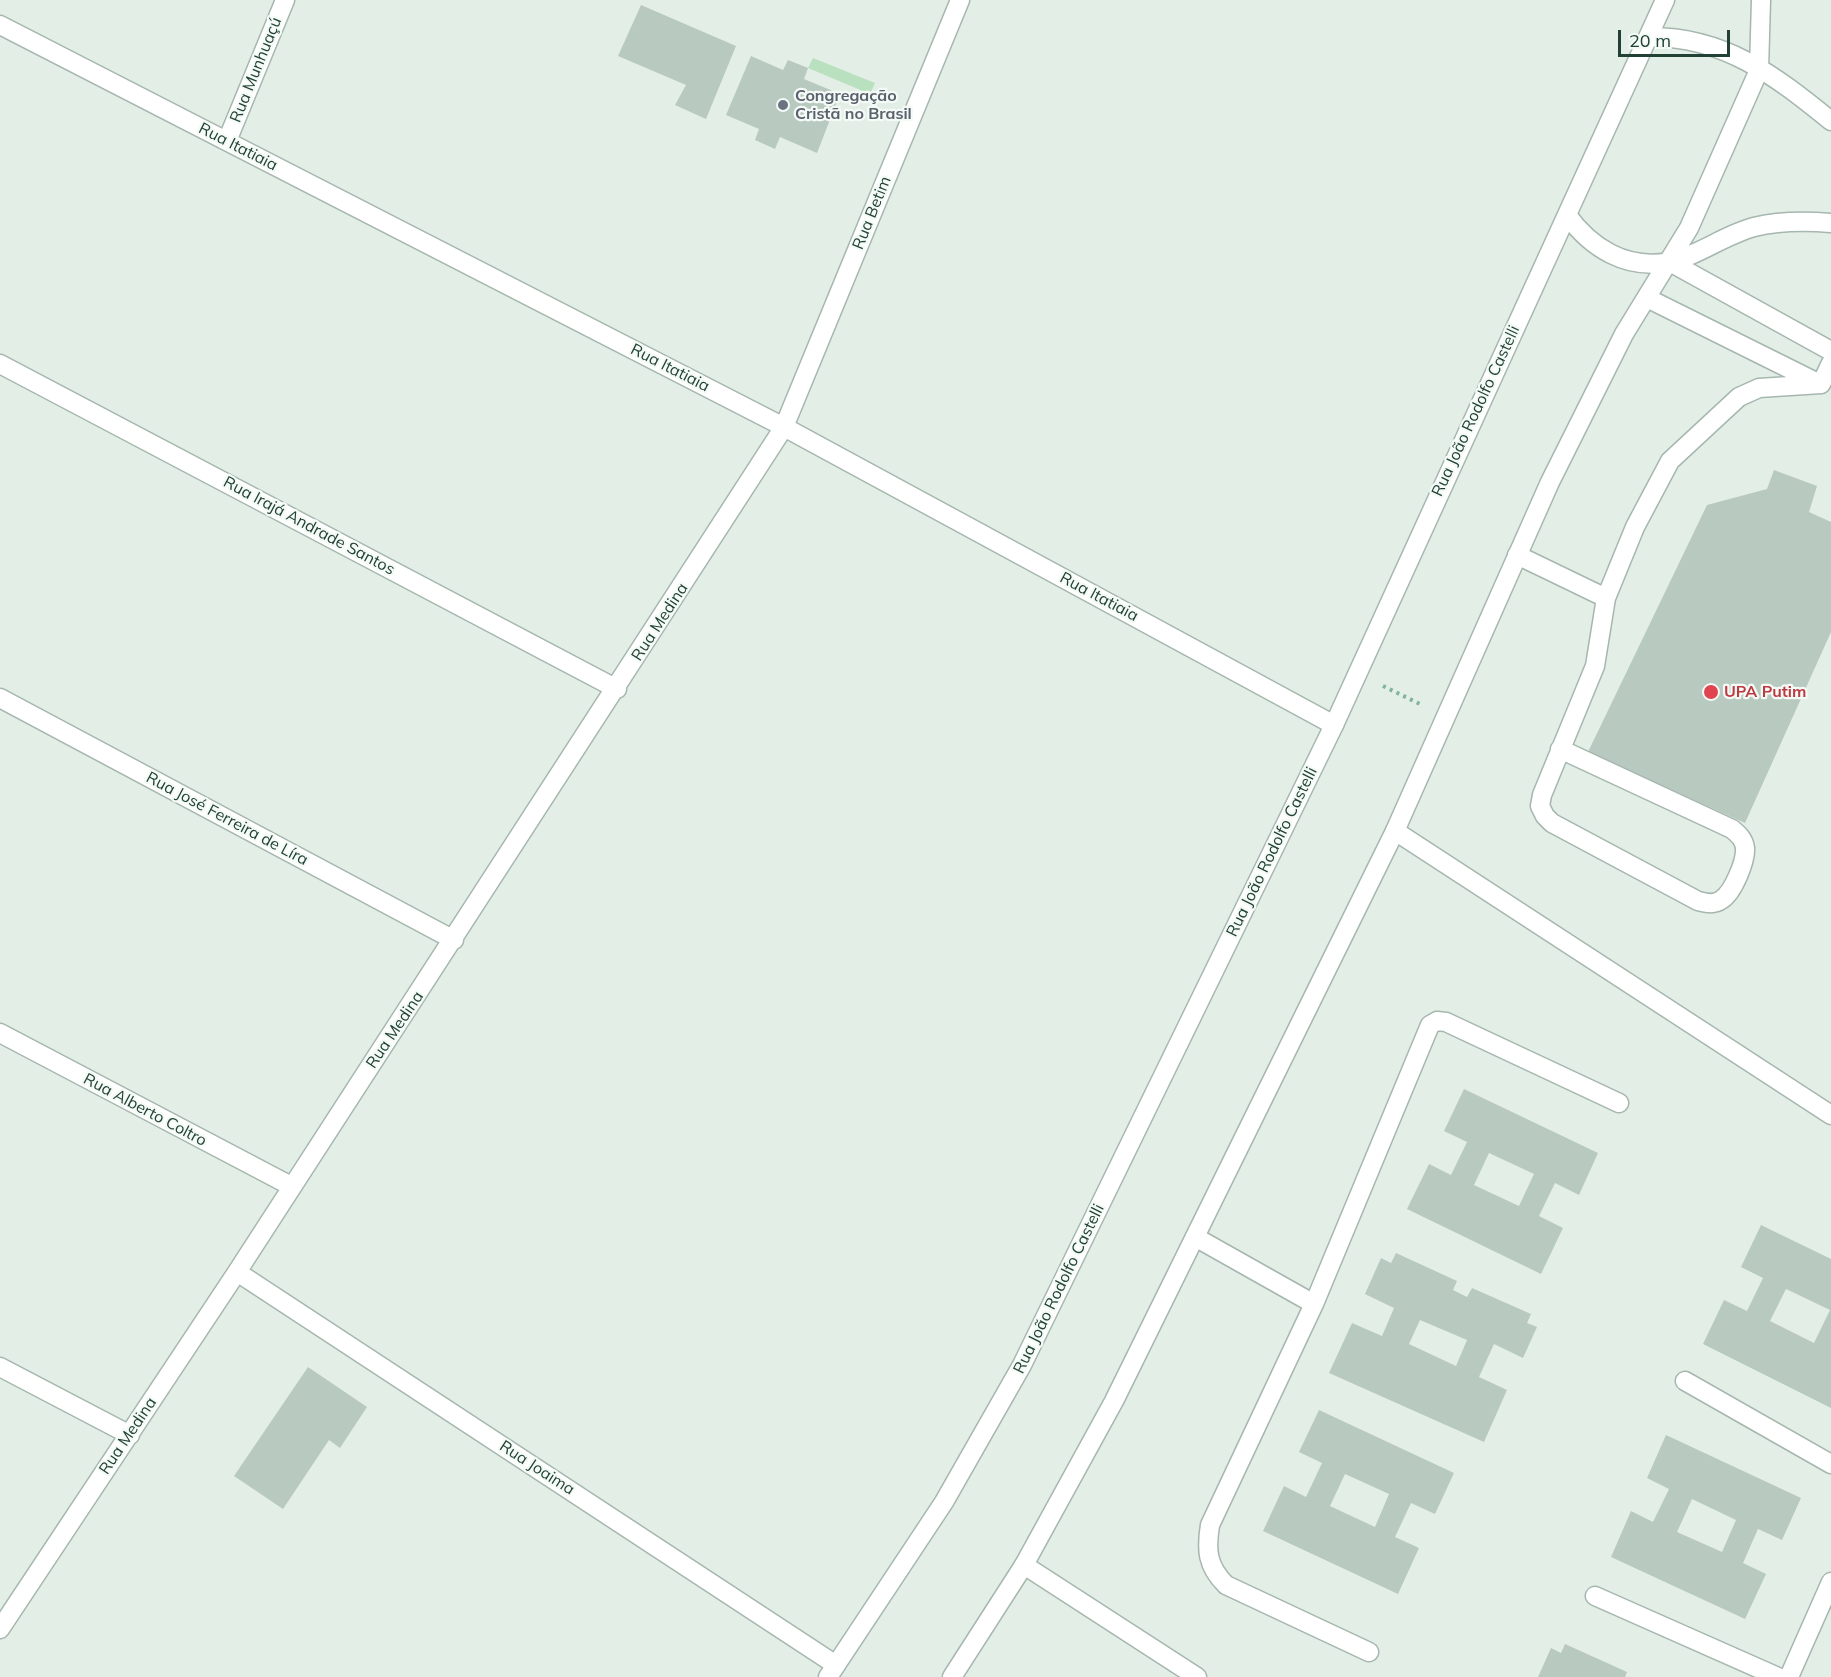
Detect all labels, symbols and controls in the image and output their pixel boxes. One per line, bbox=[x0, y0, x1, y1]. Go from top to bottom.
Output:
street label: Rua Munhuaçú bbox=[226, 15, 286, 125]
scale bar bbox=[1621, 18, 1734, 56]
text: 20 m bbox=[1629, 29, 1671, 52]
place label: Congregação Cristã no Brasil bbox=[795, 86, 912, 124]
marker: Congregação Cristã no Brasil bbox=[776, 98, 790, 112]
street label: Rua Itatiaia bbox=[195, 119, 281, 175]
street label: Rua Betim bbox=[849, 174, 895, 252]
street label: Rua João Rodolfo Castelli bbox=[1428, 323, 1524, 499]
street label: Rua Itatiaia bbox=[627, 340, 713, 396]
street label: Rua Irajá Andrade Santos bbox=[220, 473, 398, 579]
street label: Rua Itatiaia bbox=[1057, 568, 1141, 626]
street label: Rua Medina bbox=[628, 579, 692, 665]
place label: UPA Putim bbox=[1724, 682, 1806, 702]
marker: UPA Putim bbox=[1702, 683, 1720, 701]
street label: Rua João Rodolfo Castelli bbox=[1223, 764, 1321, 940]
street label: Rua José Ferreira de Líra bbox=[143, 768, 311, 870]
street label: Rua Medina bbox=[362, 988, 428, 1072]
street label: Rua Alberto Coltro bbox=[80, 1069, 210, 1151]
street label: Rua João Rodolfo Castelli bbox=[1010, 1201, 1108, 1377]
street label: Rua Medina bbox=[95, 1394, 161, 1478]
street label: Rua Joaima bbox=[496, 1437, 578, 1499]

